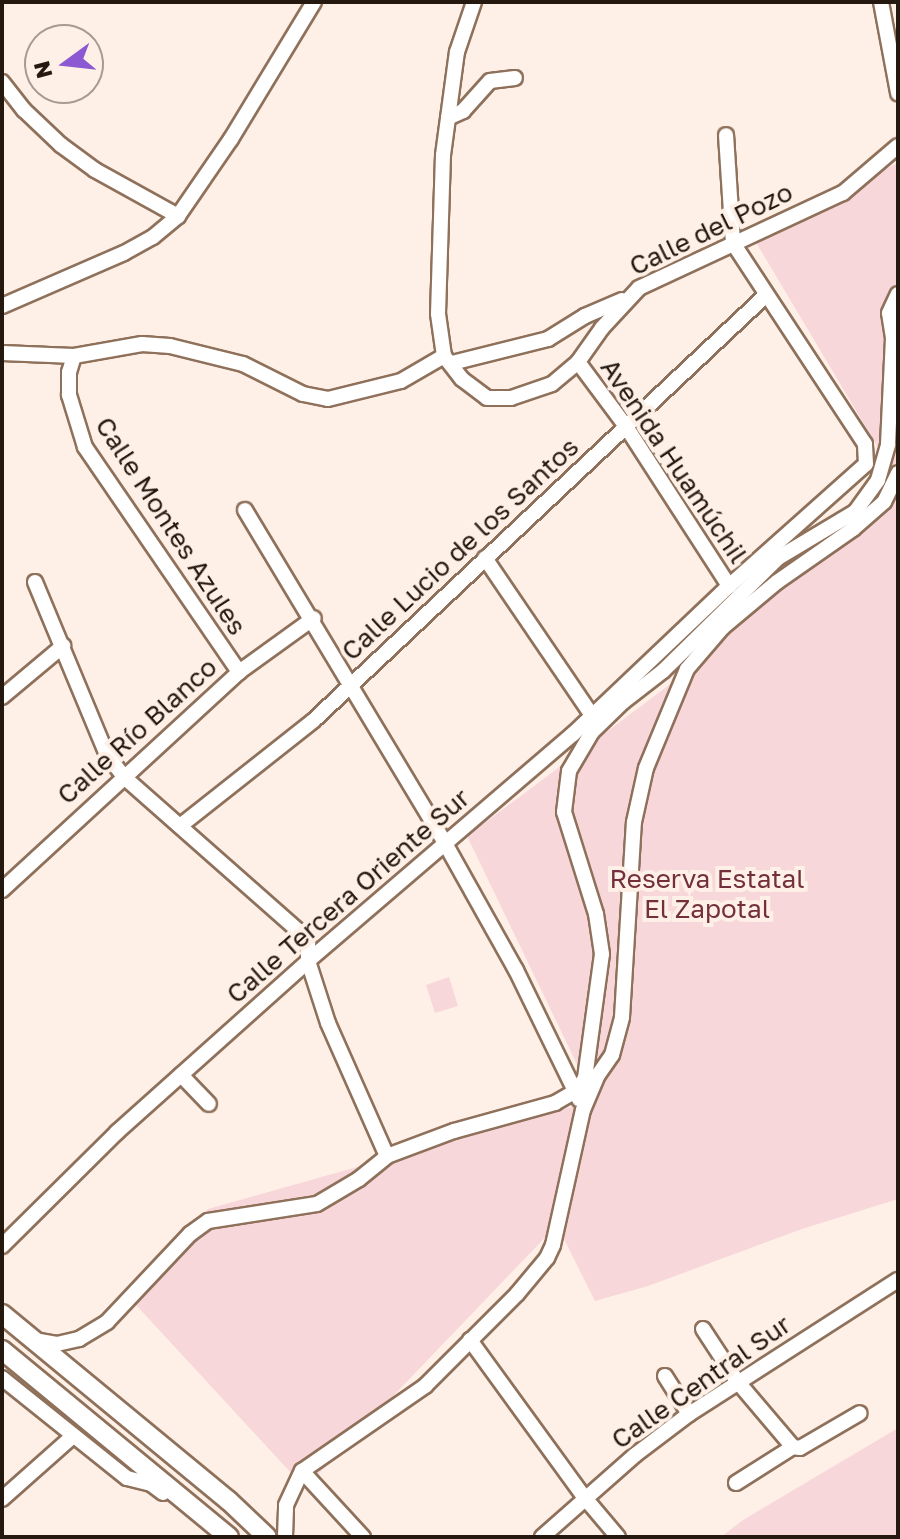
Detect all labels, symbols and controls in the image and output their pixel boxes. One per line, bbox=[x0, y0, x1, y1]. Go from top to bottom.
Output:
north arrow bbox=[24, 24, 104, 104]
text: N bbox=[27, 58, 57, 81]
street label: Calle del Pozo bbox=[624, 176, 798, 282]
street label: Avenida Huamúchil bbox=[594, 353, 754, 569]
street label: Calle Montes Azules bbox=[89, 411, 253, 641]
street label: Calle Lucio de los Santos bbox=[335, 431, 585, 667]
street label: Calle Río Blanco bbox=[51, 651, 223, 811]
street label: Calle Tercera Oriente Sur bbox=[220, 782, 476, 1010]
park label: Reserva Estatal El Zapotal bbox=[609, 863, 805, 924]
street label: Calle Central Sur bbox=[606, 1309, 796, 1455]

